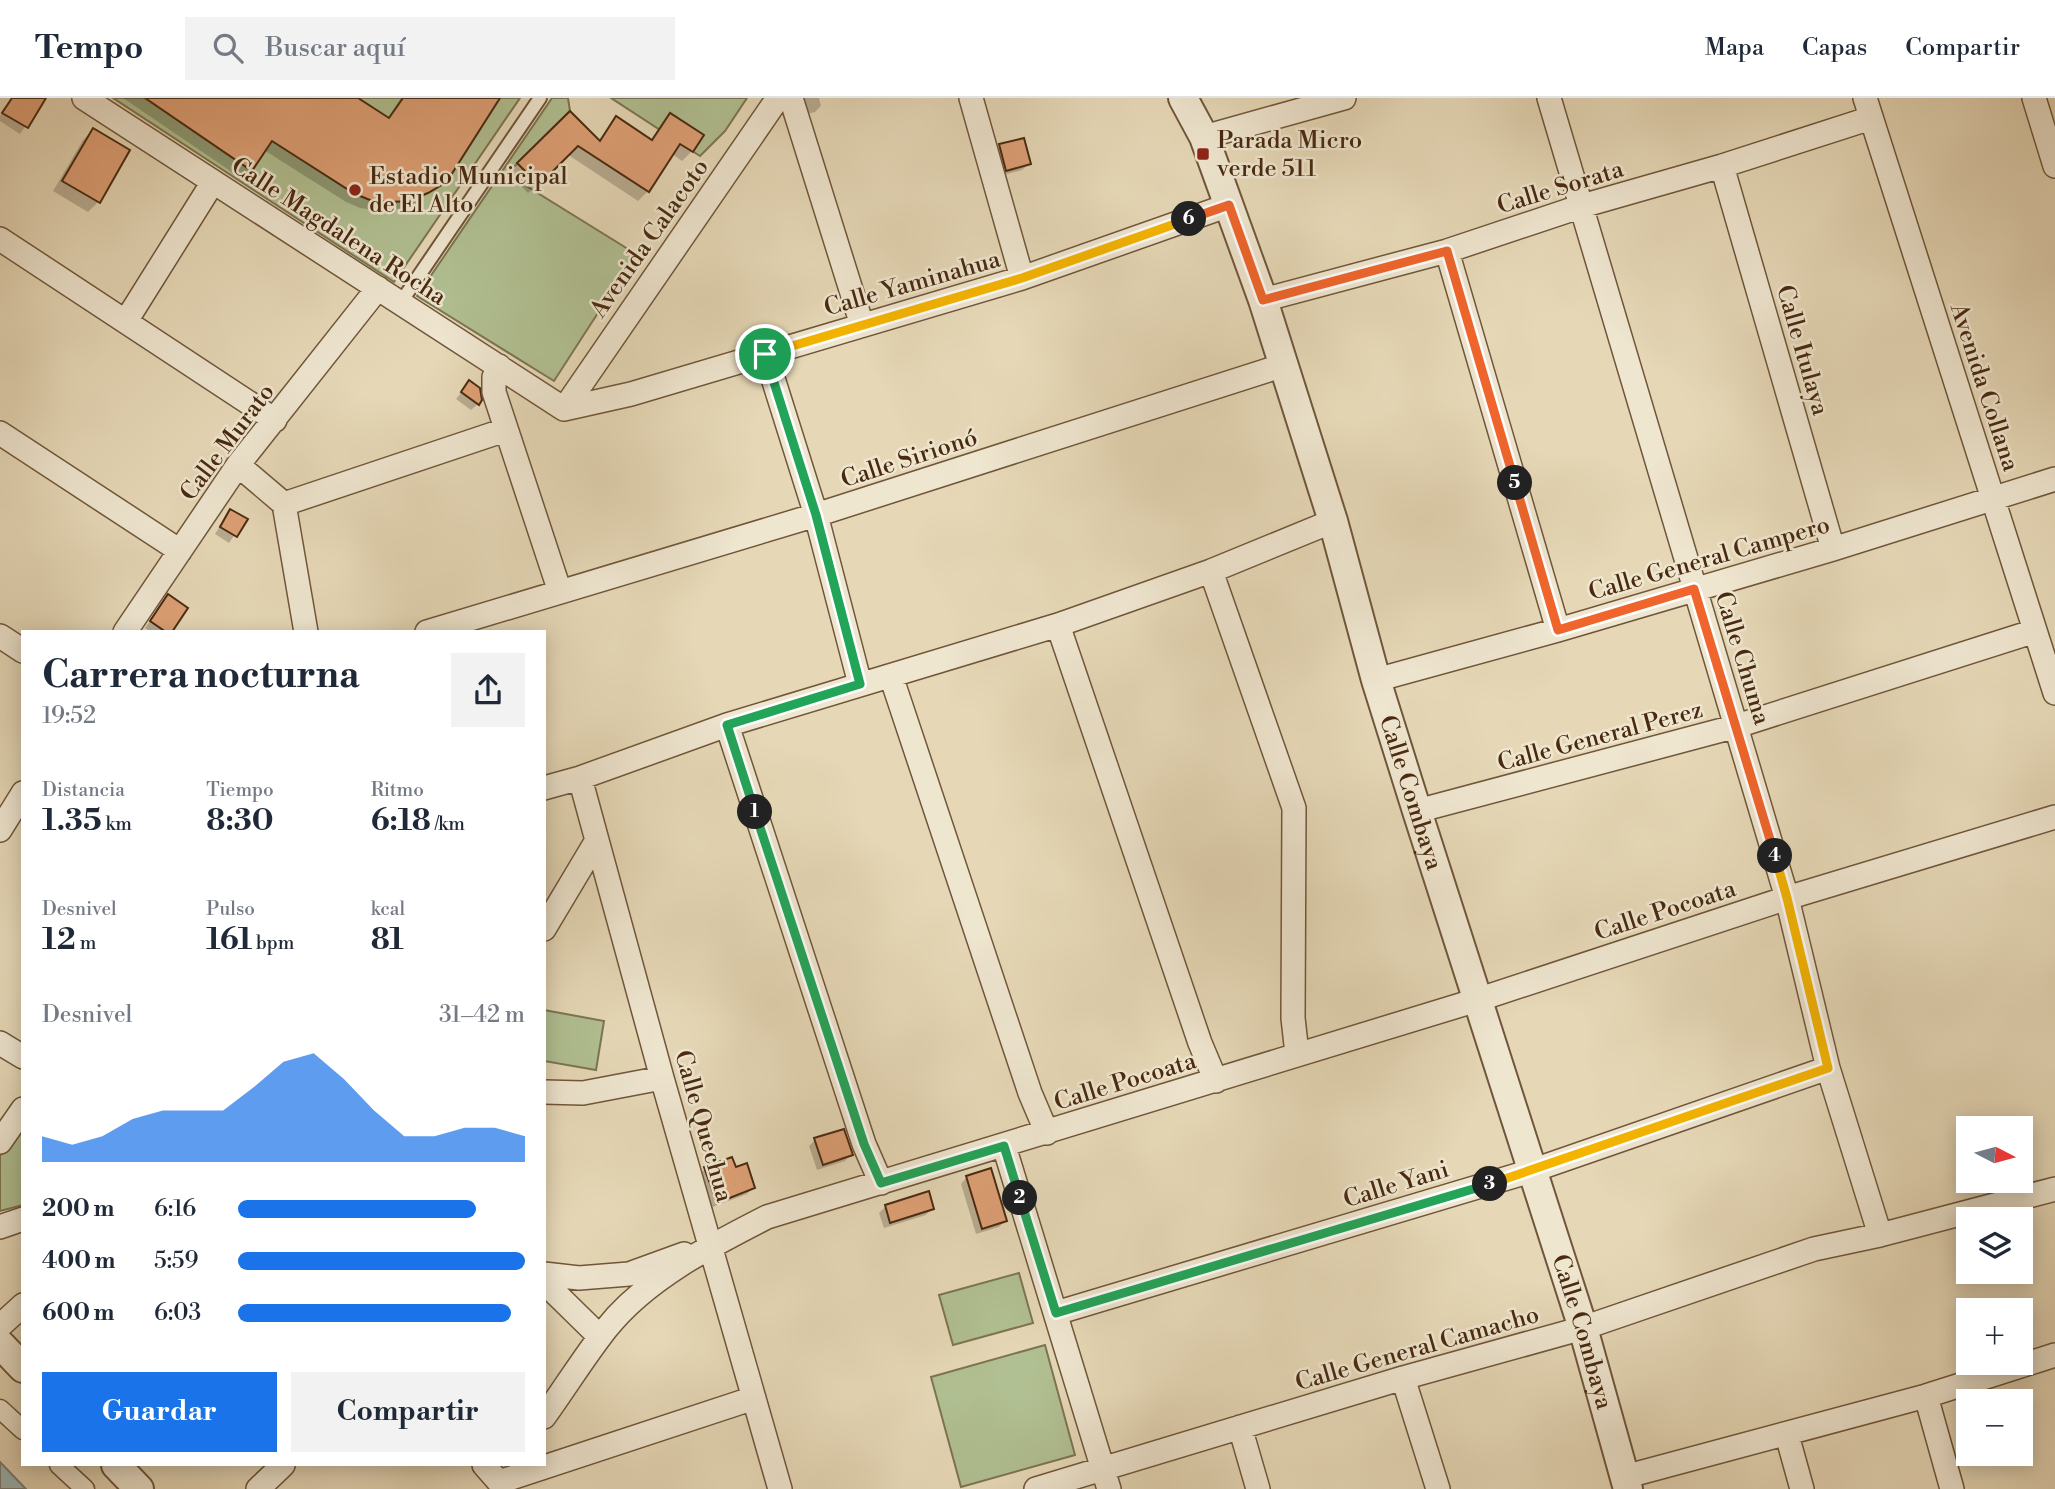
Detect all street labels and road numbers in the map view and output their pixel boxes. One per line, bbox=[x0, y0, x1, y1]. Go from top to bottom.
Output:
street label: Calle Magdalena Rocha bbox=[225, 151, 452, 313]
street label: Avenida Calacoto bbox=[583, 153, 716, 325]
street label: Calle Sorata bbox=[1493, 154, 1628, 221]
street label: Calle Yaminahua bbox=[821, 244, 1005, 323]
street label: Calle Itulaya bbox=[1769, 282, 1835, 420]
street label: Avenida Collana bbox=[1942, 299, 2026, 476]
street label: Calle Murato bbox=[174, 378, 282, 507]
street label: Calle Sirionó bbox=[837, 423, 981, 495]
street label: Calle General Campero bbox=[1585, 510, 1833, 608]
street label: Calle Chuma bbox=[1708, 588, 1777, 729]
street label: Calle General Perez bbox=[1494, 695, 1706, 779]
street label: Calle Combaya bbox=[1372, 712, 1449, 875]
street label: Calle Pocoata bbox=[1591, 874, 1741, 948]
street label: Calle Pocoata bbox=[1051, 1046, 1201, 1118]
street label: Calle Quechua bbox=[667, 1047, 739, 1206]
street label: Calle Yani bbox=[1340, 1155, 1453, 1215]
street label: Calle Combaya bbox=[1544, 1251, 1619, 1414]
street label: Calle General Camacho bbox=[1292, 1300, 1543, 1398]

